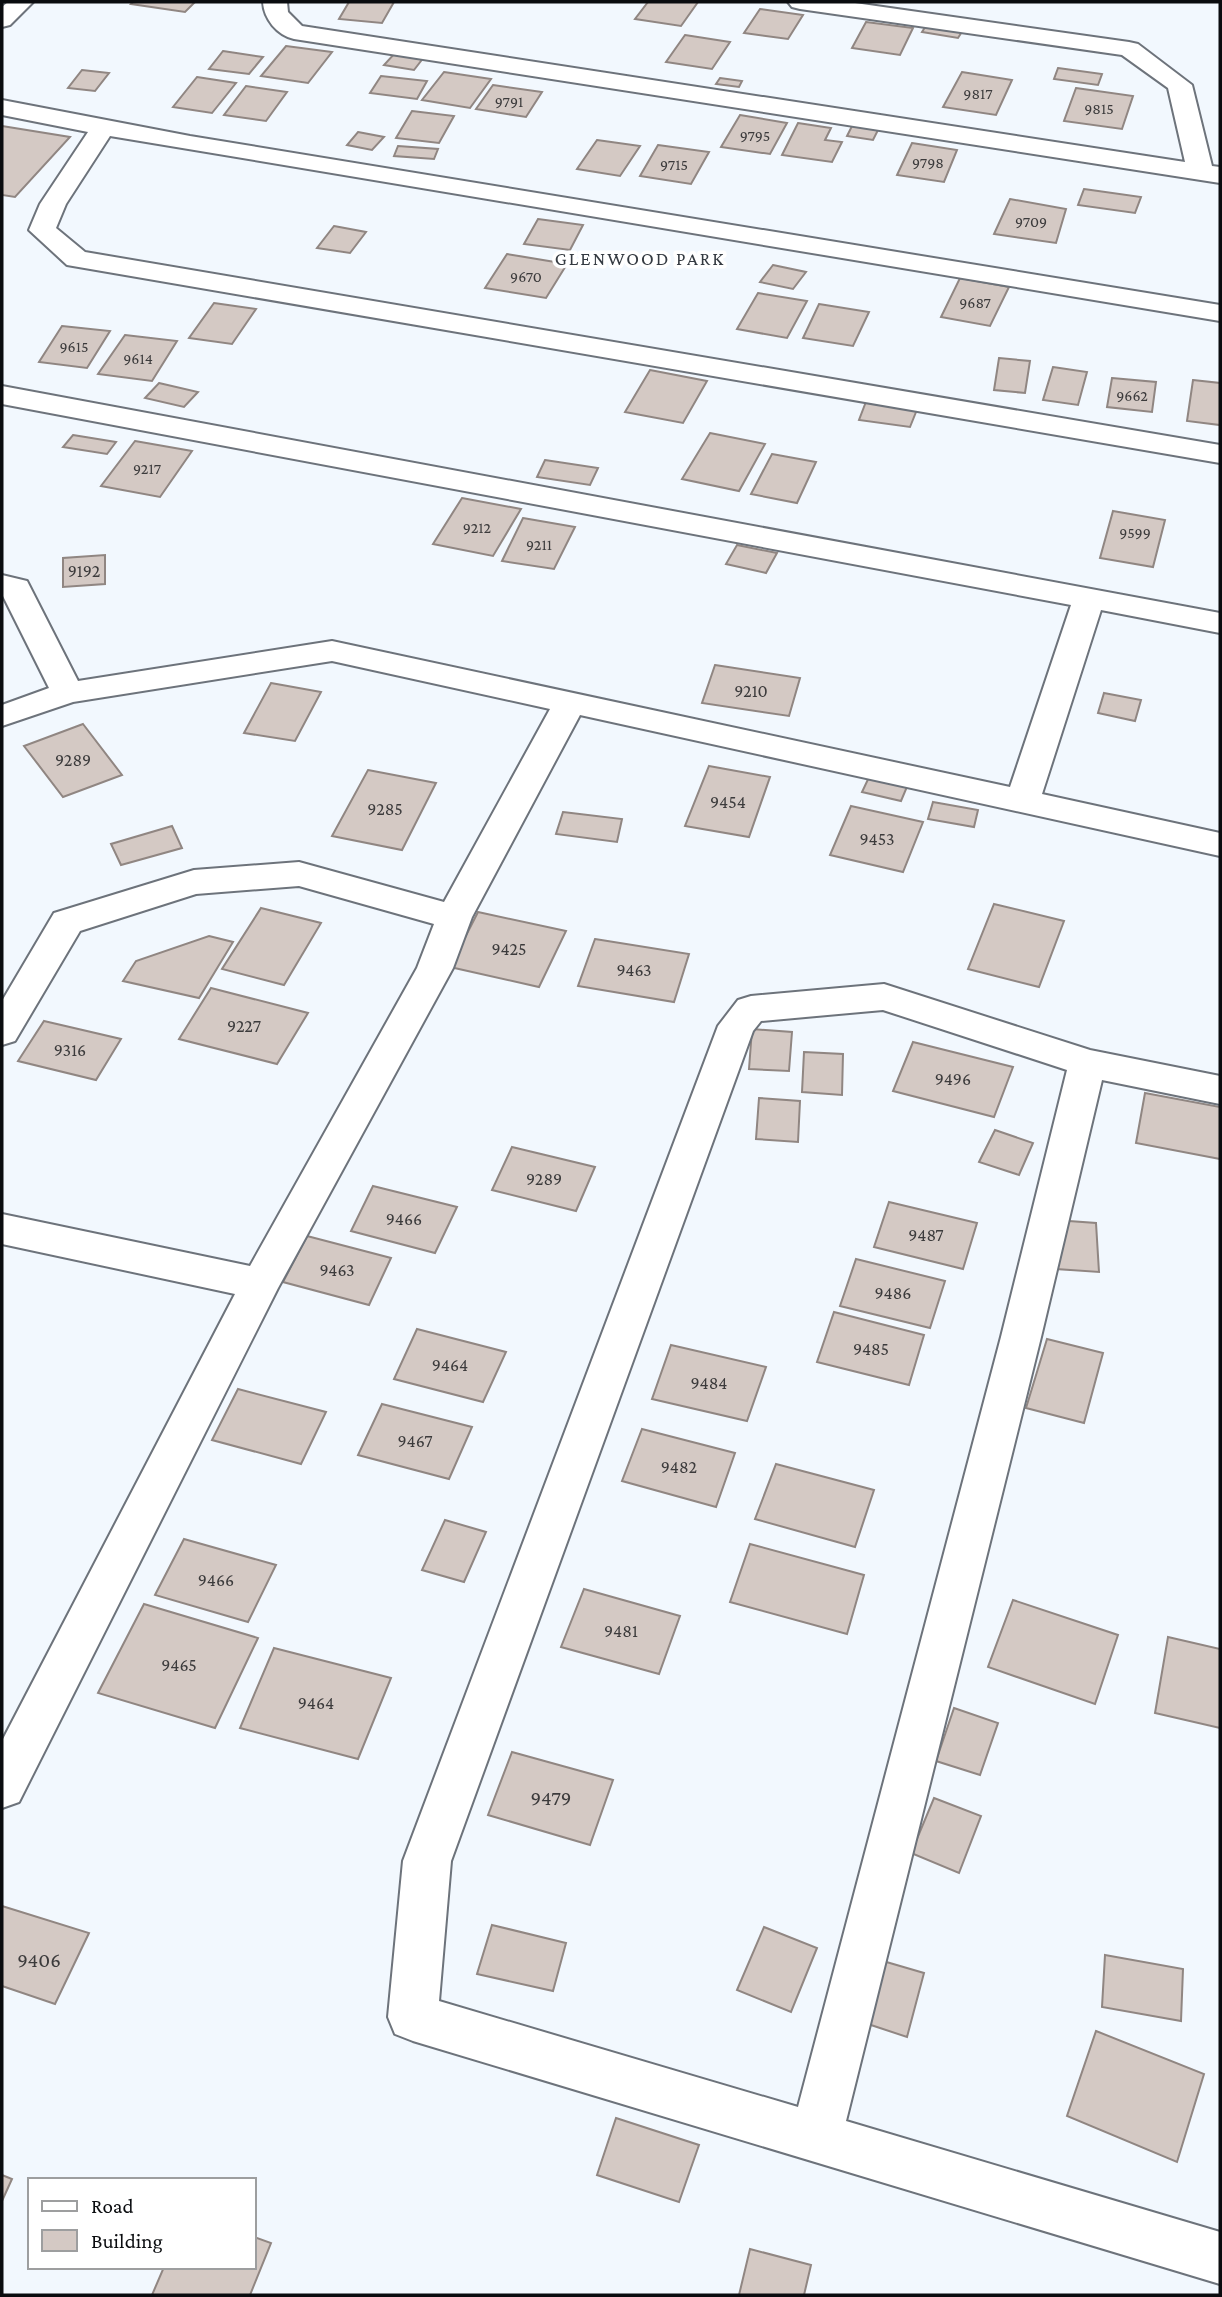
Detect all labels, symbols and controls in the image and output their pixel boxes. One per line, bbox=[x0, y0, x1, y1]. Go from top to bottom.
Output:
house number: 9817 bbox=[963, 85, 993, 102]
house number: 9791 bbox=[495, 93, 523, 110]
house number: 9815 bbox=[1084, 100, 1114, 117]
house number: 9795 bbox=[740, 127, 770, 144]
house number: 9798 bbox=[912, 154, 944, 171]
house number: 9715 bbox=[660, 156, 688, 173]
house number: 9709 bbox=[1015, 213, 1047, 230]
district label: GLENWOOD PARK bbox=[555, 248, 725, 269]
house number: 9670 bbox=[510, 268, 542, 285]
house number: 9687 bbox=[959, 294, 991, 311]
house number: 9615 bbox=[59, 338, 89, 355]
house number: 9614 bbox=[123, 350, 153, 367]
house number: 9662 bbox=[1116, 387, 1148, 404]
house number: 9217 bbox=[133, 460, 162, 477]
house number: 9212 bbox=[463, 519, 492, 536]
house number: 9599 bbox=[1119, 524, 1151, 541]
house number: 9211 bbox=[526, 536, 552, 553]
house number: 9192 bbox=[68, 561, 100, 581]
house number: 9210 bbox=[734, 681, 768, 701]
house number: 9289 bbox=[55, 750, 91, 770]
house number: 9454 bbox=[710, 792, 746, 812]
house number: 9285 bbox=[367, 799, 403, 819]
house number: 9453 bbox=[860, 829, 894, 849]
house number: 9425 bbox=[491, 939, 527, 959]
house number: 9463 bbox=[616, 960, 652, 980]
house number: 9227 bbox=[227, 1016, 261, 1036]
house number: 9316 bbox=[54, 1040, 86, 1060]
house number: 9496 bbox=[935, 1069, 971, 1089]
house number: 9289 bbox=[526, 1169, 562, 1189]
house number: 9466 bbox=[386, 1209, 422, 1229]
house number: 9487 bbox=[908, 1225, 944, 1245]
house number: 9463 bbox=[319, 1260, 355, 1280]
house number: 9486 bbox=[875, 1283, 911, 1303]
house number: 9485 bbox=[853, 1339, 889, 1359]
house number: 9464 bbox=[432, 1355, 468, 1375]
house number: 9484 bbox=[690, 1373, 728, 1393]
house number: 9467 bbox=[398, 1431, 432, 1451]
house number: 9482 bbox=[661, 1457, 697, 1477]
house number: 9466 bbox=[198, 1570, 234, 1590]
house number: 9481 bbox=[604, 1621, 638, 1641]
house number: 9465 bbox=[161, 1655, 197, 1675]
house number: 9464 bbox=[298, 1693, 334, 1713]
house number: 9479 bbox=[530, 1786, 572, 1810]
house number: 9406 bbox=[17, 1948, 61, 1972]
legend bbox=[28, 2178, 256, 2269]
text: Road bbox=[91, 2194, 134, 2218]
text: Building bbox=[91, 2229, 163, 2253]

